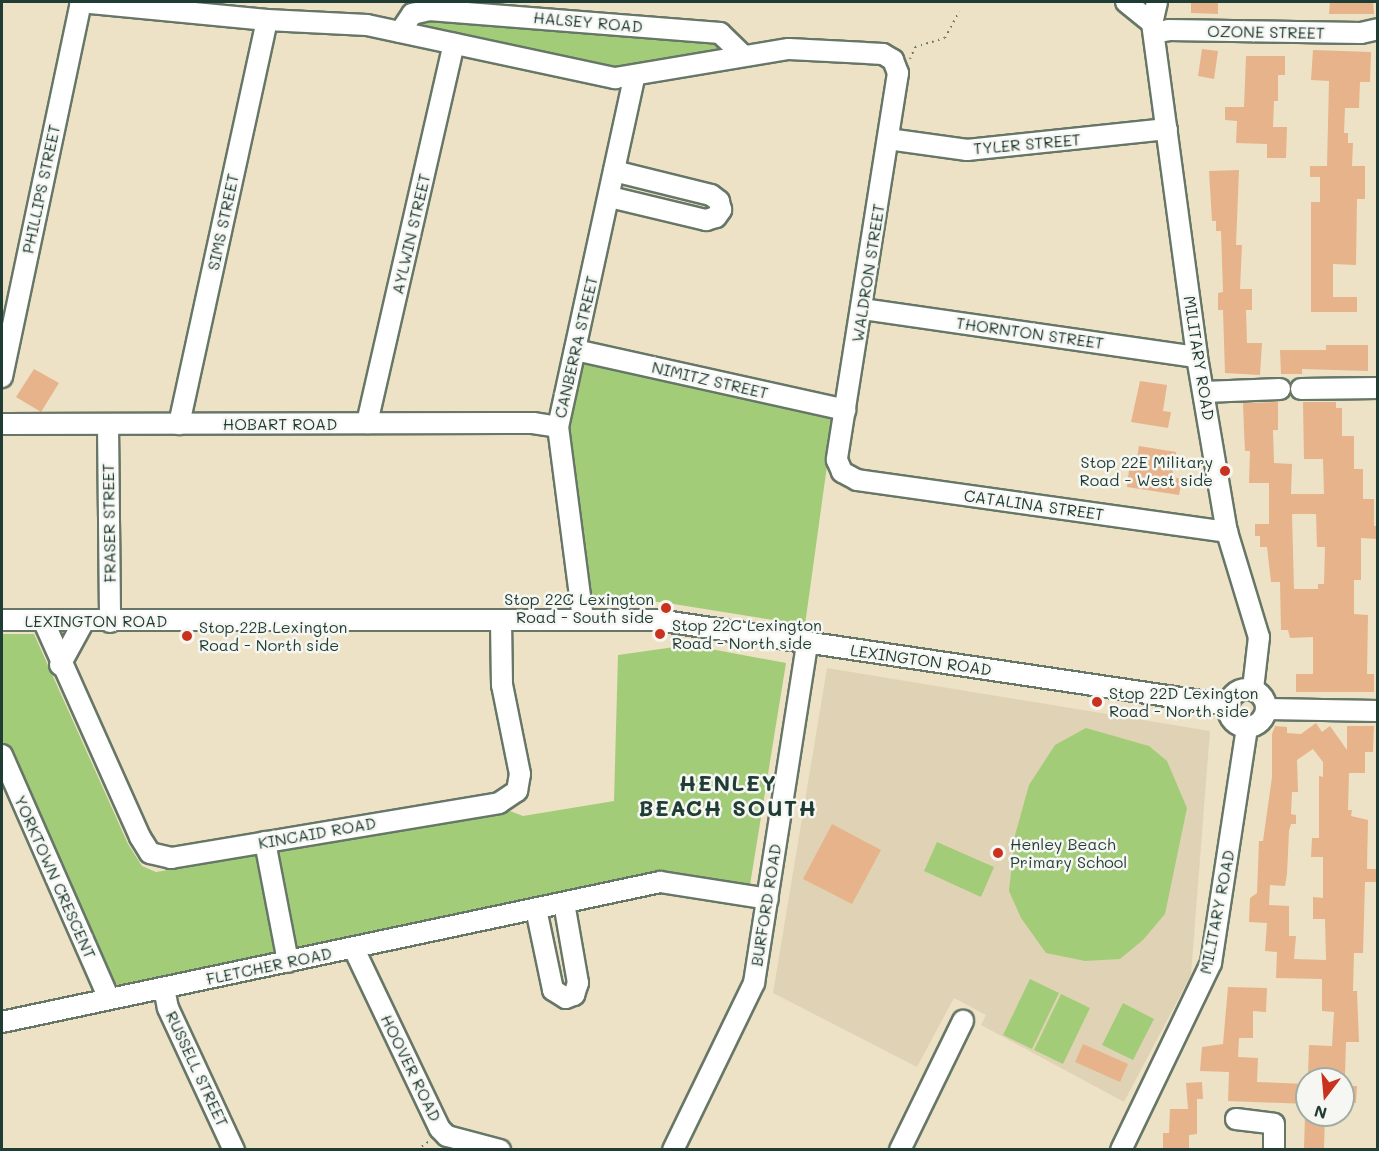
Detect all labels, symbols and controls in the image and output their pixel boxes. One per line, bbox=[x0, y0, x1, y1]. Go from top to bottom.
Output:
street label: HALSEY ROAD bbox=[533, 8, 643, 36]
street label: OZONE STREET bbox=[1207, 21, 1325, 43]
street label: PHILLIPS STREET bbox=[18, 123, 64, 255]
street label: TYLER STREET bbox=[972, 130, 1082, 158]
street label: SIMS STREET bbox=[203, 172, 243, 272]
street label: AYLWIN STREET bbox=[388, 172, 434, 296]
street label: WALDRON STREET bbox=[848, 202, 888, 344]
street label: CANBERRA STREET bbox=[550, 274, 602, 420]
street label: MILITARY ROAD bbox=[1180, 294, 1218, 422]
street label: THORNTON STREET bbox=[955, 313, 1105, 353]
street label: NIMITZ STREET bbox=[650, 357, 770, 403]
street label: HOBART ROAD bbox=[223, 414, 337, 434]
place label: Stop 22E Military Road - West side bbox=[1080, 452, 1213, 490]
street label: FRASER STREET bbox=[98, 463, 120, 583]
marker: Stop 22E Military Road - West side bbox=[1218, 464, 1232, 478]
street label: CATALINA STREET bbox=[963, 486, 1105, 524]
place label: Stop 22C Lexington Road - South side bbox=[504, 589, 654, 627]
marker: Stop 22C Lexington Road - South side bbox=[659, 601, 673, 615]
street label: LEXINGTON ROAD bbox=[25, 611, 167, 631]
place label: Stop 22C Lexington Road - North side bbox=[672, 615, 822, 653]
place label: Stop 22B Lexington Road - North side bbox=[199, 617, 347, 655]
marker: Stop 22C Lexington Road - North side bbox=[653, 627, 667, 641]
marker: Stop 22B Lexington Road - North side bbox=[180, 629, 194, 643]
street label: LEXINGTON ROAD bbox=[849, 641, 993, 679]
place label: Stop 22D Lexington Road - North side bbox=[1109, 683, 1258, 721]
marker: Stop 22D Lexington Road - North side bbox=[1090, 695, 1104, 709]
district label: HENLEY BEACH SOUTH bbox=[638, 769, 818, 820]
street label: YORKTOWN CRESCENT bbox=[10, 792, 100, 962]
street label: KINCAID ROAD bbox=[257, 813, 377, 853]
place label: Henley Beach Primary School bbox=[1010, 834, 1127, 872]
street label: BURFORD ROAD bbox=[747, 842, 785, 968]
marker: Henley Beach Primary School bbox=[991, 846, 1005, 860]
street label: MILITARY ROAD bbox=[1196, 848, 1238, 976]
street label: FLETCHER ROAD bbox=[204, 943, 334, 989]
street label: RUSSELL STREET bbox=[162, 1008, 232, 1130]
street label: HOOVER ROAD bbox=[377, 1011, 445, 1125]
north arrow bbox=[1295, 1067, 1355, 1127]
text: N bbox=[1312, 1101, 1329, 1125]

